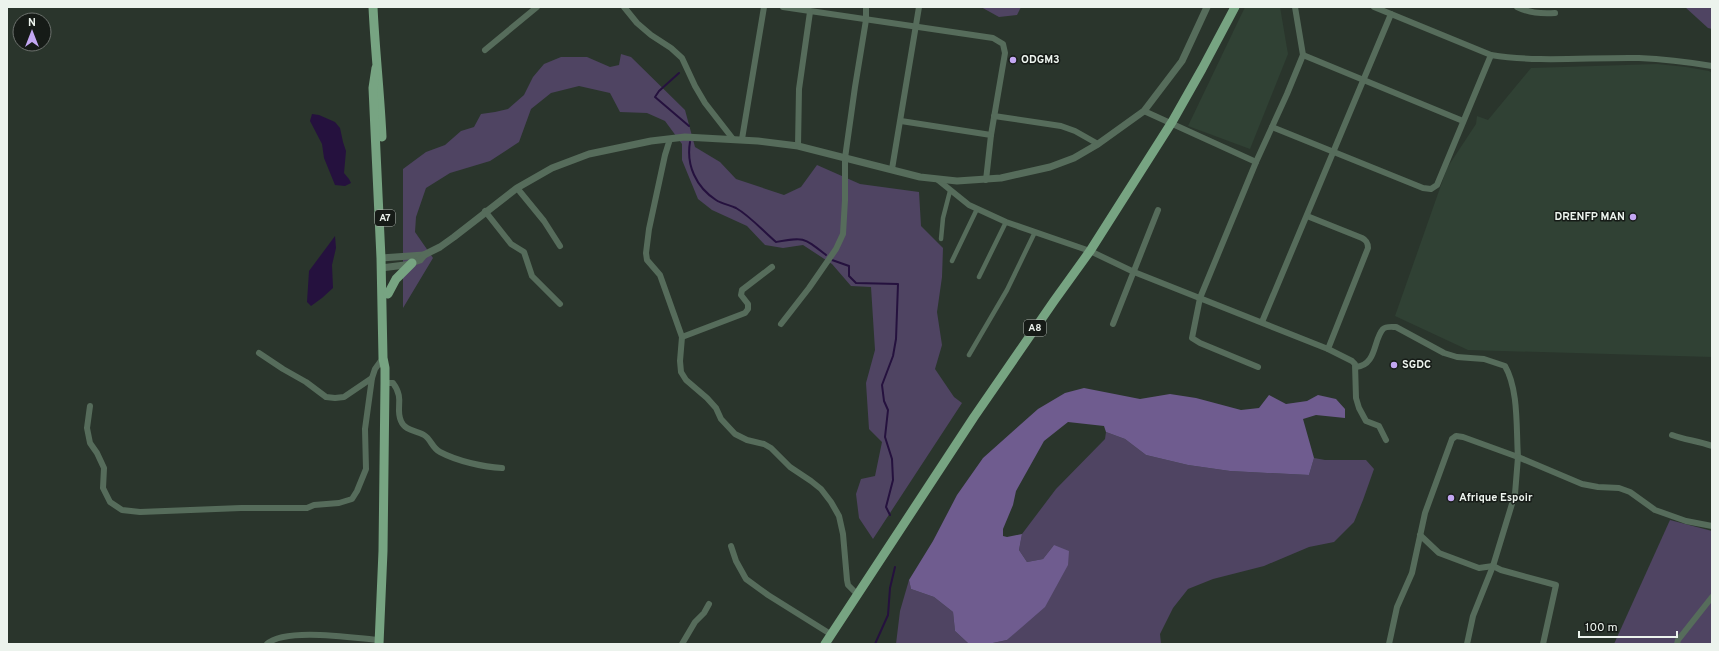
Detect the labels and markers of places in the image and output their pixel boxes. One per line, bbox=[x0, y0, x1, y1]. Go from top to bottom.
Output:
place label: ODGM3 bbox=[1021, 53, 1060, 67]
marker: ODGM3 bbox=[1008, 55, 1018, 65]
place label: DRENFP MAN bbox=[1554, 210, 1625, 224]
marker: DRENFP MAN bbox=[1628, 212, 1638, 222]
place label: SGDC bbox=[1402, 358, 1431, 372]
marker: SGDC bbox=[1389, 360, 1399, 370]
place label: Afrique Espoir bbox=[1459, 491, 1533, 505]
marker: Afrique Espoir bbox=[1446, 493, 1456, 503]

